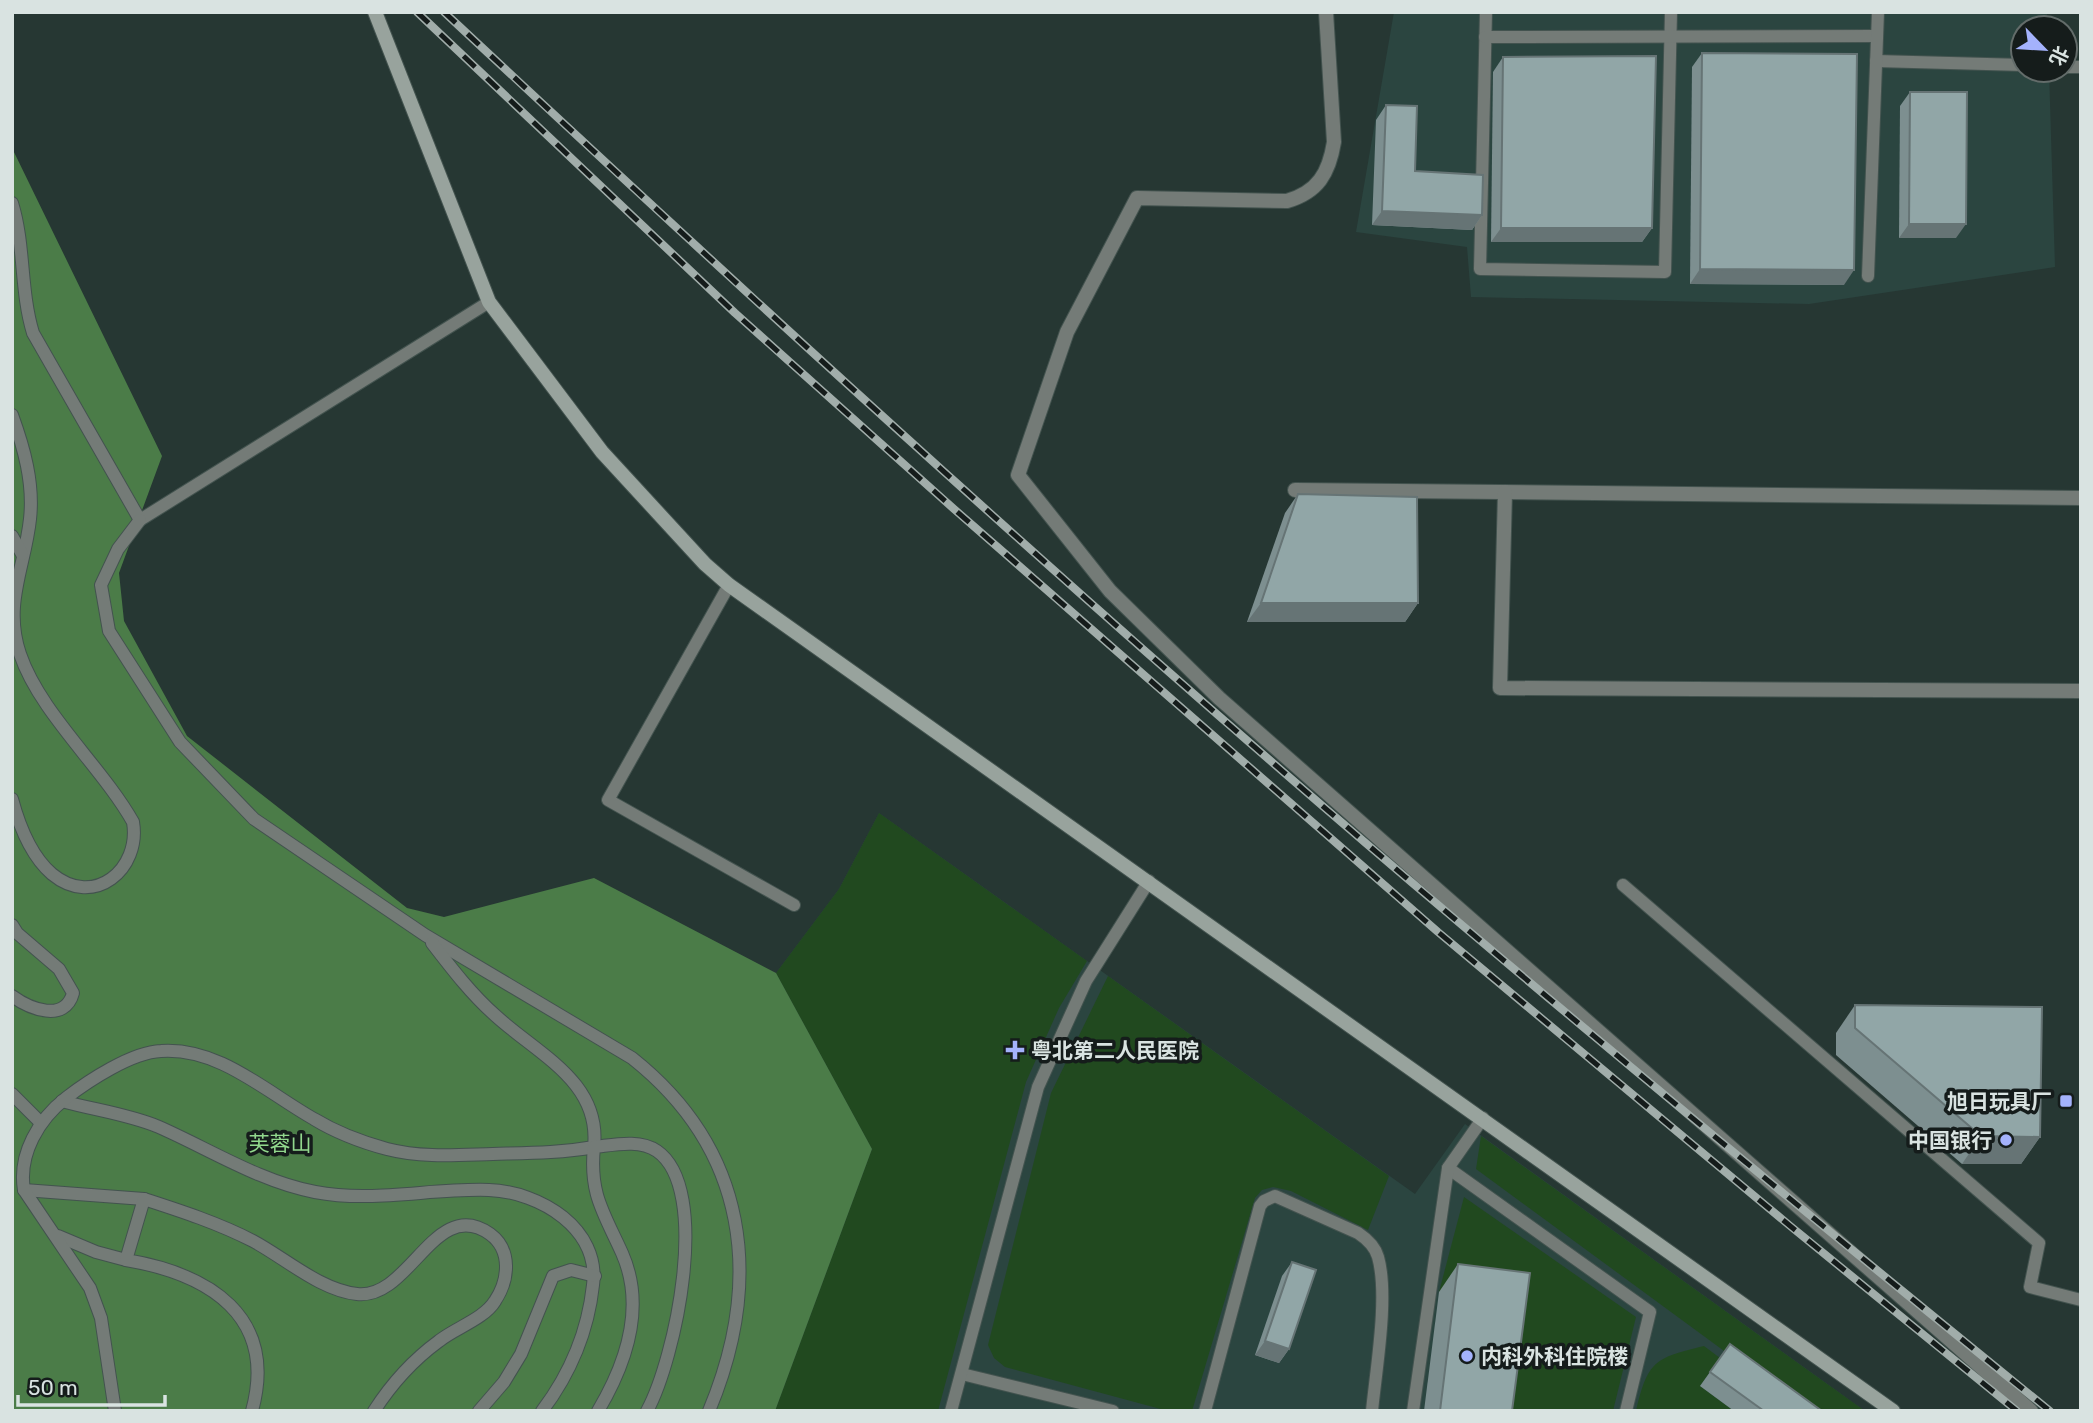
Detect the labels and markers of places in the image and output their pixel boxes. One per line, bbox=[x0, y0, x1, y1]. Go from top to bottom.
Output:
place label: 粤北第二人民医院 bbox=[1031, 1038, 1199, 1063]
marker: 粤北第二人民医院 bbox=[1005, 1040, 1025, 1060]
place label: 旭日玩具厂 bbox=[1947, 1089, 2052, 1114]
marker: 旭日玩具厂 bbox=[2058, 1093, 2074, 1109]
place label: 中国银行 bbox=[1908, 1128, 1992, 1153]
marker: 中国银行 bbox=[1998, 1132, 2014, 1148]
place label: 内科外科住院楼 bbox=[1481, 1344, 1628, 1369]
marker: 内科外科住院楼 bbox=[1459, 1348, 1475, 1364]

